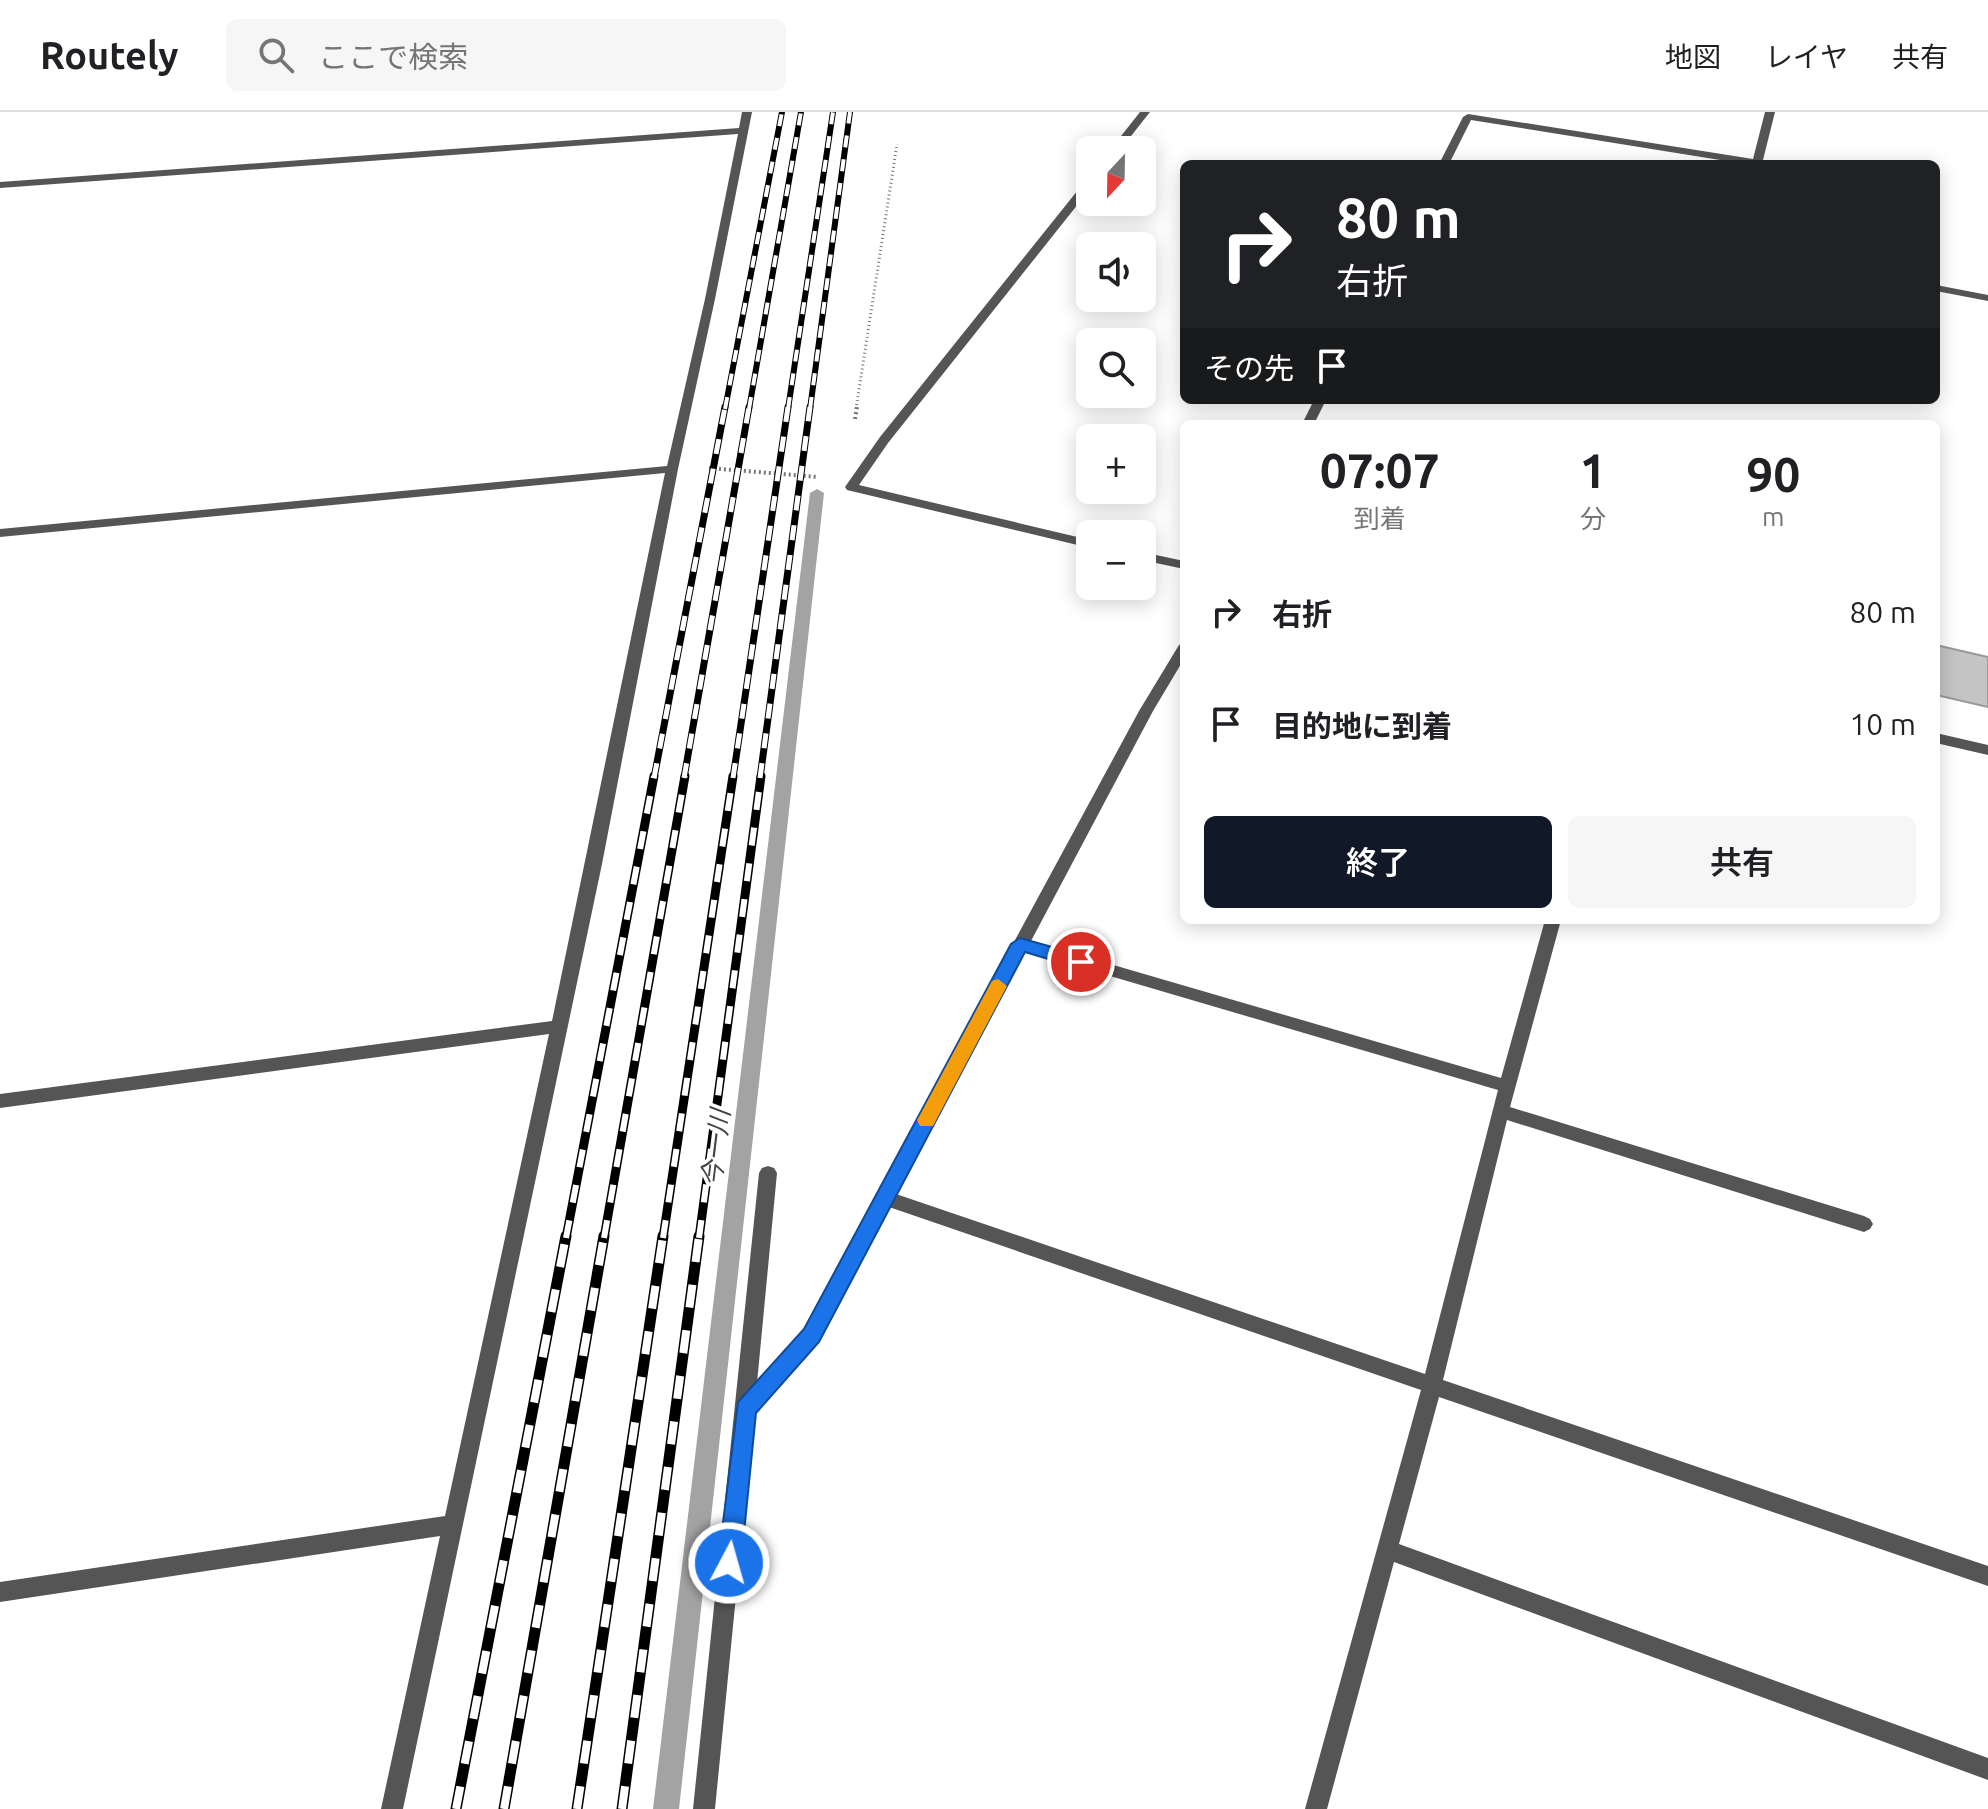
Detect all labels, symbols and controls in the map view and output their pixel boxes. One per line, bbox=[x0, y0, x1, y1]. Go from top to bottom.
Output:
search box bbox=[226, 19, 786, 91]
icon: search bbox=[254, 33, 298, 77]
text: Routely bbox=[40, 34, 178, 76]
text: ここで検索 bbox=[318, 40, 468, 74]
text: 地図 bbox=[1665, 41, 1721, 72]
text: レイヤ bbox=[1765, 41, 1848, 72]
text: 共有 bbox=[1892, 41, 1948, 72]
north arrow bbox=[1076, 136, 1156, 216]
map controls bbox=[1076, 136, 1156, 600]
text: 80 m bbox=[1336, 186, 1461, 249]
icon: right bbox=[1204, 192, 1308, 296]
button: sound bbox=[1076, 232, 1156, 312]
text: 右折 bbox=[1336, 260, 1408, 301]
button: search bbox=[1076, 328, 1156, 408]
icon: arrive bbox=[1310, 344, 1354, 388]
text: その先 bbox=[1204, 351, 1294, 385]
button: + bbox=[1076, 424, 1156, 504]
text: 07:07 bbox=[1320, 443, 1440, 497]
text: 1 bbox=[1579, 443, 1607, 497]
text: 90 bbox=[1746, 447, 1800, 501]
text: m bbox=[1762, 502, 1784, 531]
text: 到着 bbox=[1354, 504, 1406, 533]
text: 分 bbox=[1580, 504, 1606, 533]
button: − bbox=[1076, 520, 1156, 600]
icon: right bbox=[1204, 590, 1248, 634]
text: 80 m bbox=[1849, 595, 1916, 629]
text: 右折 bbox=[1272, 597, 1332, 631]
icon: arrive bbox=[1204, 702, 1248, 746]
text: 10 m bbox=[1849, 707, 1916, 741]
text: 目的地に到着 bbox=[1272, 709, 1452, 743]
button: 終了 bbox=[1204, 816, 1552, 908]
button: 共有 bbox=[1568, 816, 1916, 908]
pin bbox=[1047, 928, 1115, 996]
icon: arrive bbox=[1059, 940, 1103, 984]
water label: 今一川 bbox=[696, 1104, 735, 1188]
position arrow bbox=[687, 1521, 771, 1605]

